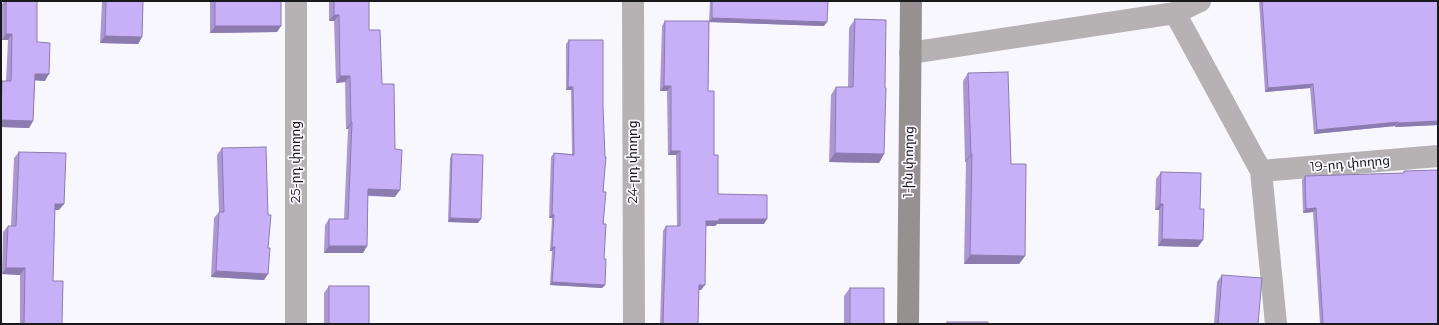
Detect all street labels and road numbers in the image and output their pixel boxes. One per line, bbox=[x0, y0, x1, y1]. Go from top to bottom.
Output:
street label: 24-րդ փողոց bbox=[625, 120, 641, 204]
street label: 25-րդ փողոց bbox=[288, 121, 304, 203]
street label: 1-ին փողոց bbox=[901, 126, 917, 198]
street label: 19-րդ փողոց bbox=[1309, 153, 1391, 175]

